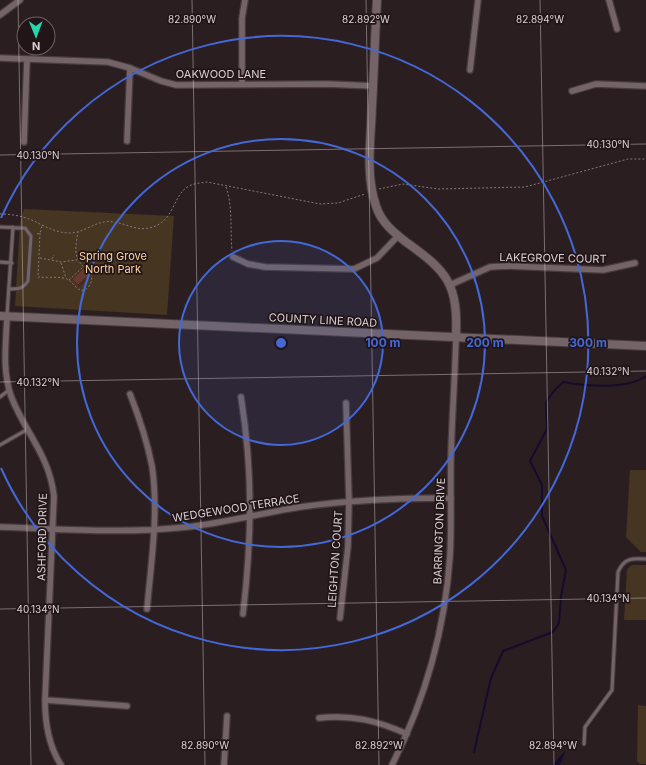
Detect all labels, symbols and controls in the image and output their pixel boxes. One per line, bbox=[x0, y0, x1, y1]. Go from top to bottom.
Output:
text: 82.890°W bbox=[168, 13, 216, 25]
text: 82.892°W bbox=[342, 13, 390, 25]
text: 82.894°W bbox=[516, 13, 564, 25]
north arrow bbox=[16, 16, 56, 56]
text: N bbox=[32, 39, 40, 53]
street label: OAKWOOD LANE bbox=[176, 67, 266, 81]
text: 40.130°N bbox=[586, 138, 630, 150]
text: 40.130°N bbox=[16, 149, 60, 161]
park label: Spring Grove North Park bbox=[79, 249, 147, 276]
street label: LAKEGROVE COURT bbox=[499, 250, 607, 266]
street label: COUNTY LINE ROAD bbox=[268, 310, 378, 330]
text: 100 m bbox=[365, 335, 401, 350]
text: 200 m bbox=[466, 335, 504, 350]
text: 300 m bbox=[569, 335, 607, 350]
centre of rings bbox=[274, 336, 288, 350]
text: 40.132°N bbox=[587, 365, 629, 377]
text: 40.132°N bbox=[17, 376, 59, 388]
street label: BARRINGTON DRIVE bbox=[430, 477, 448, 585]
street label: WEDGEWOOD TERRACE bbox=[171, 491, 301, 525]
street label: ASHFORD DRIVE bbox=[34, 493, 50, 581]
street label: LEIGHTON COURT bbox=[325, 510, 345, 608]
text: 40.134°N bbox=[586, 592, 630, 604]
text: 40.134°N bbox=[16, 603, 60, 615]
text: 82.890°W bbox=[181, 739, 229, 751]
text: 82.892°W bbox=[355, 739, 403, 751]
text: 82.894°W bbox=[529, 739, 577, 751]

